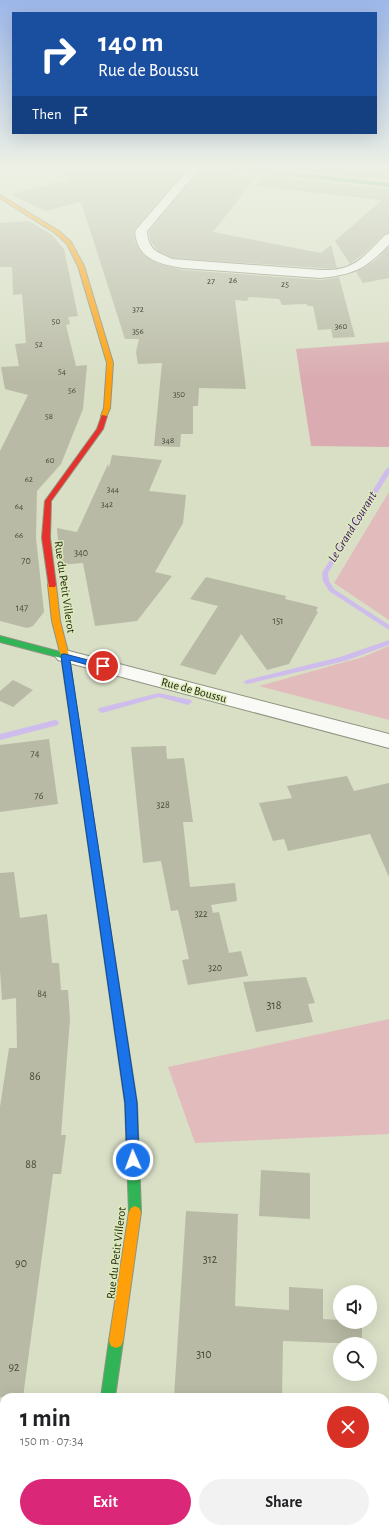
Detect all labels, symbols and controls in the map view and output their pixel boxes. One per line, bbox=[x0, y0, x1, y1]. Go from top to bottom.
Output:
icon: right bbox=[32, 28, 84, 80]
text: 140 m bbox=[98, 29, 164, 57]
text: Rue de Boussu bbox=[98, 62, 199, 80]
icon: arrive bbox=[70, 104, 92, 126]
text: Then bbox=[32, 107, 62, 122]
house number: 26 bbox=[229, 276, 237, 285]
house number: 27 bbox=[207, 277, 215, 286]
house number: 25 bbox=[281, 280, 289, 289]
house number: 372 bbox=[132, 305, 144, 314]
house number: 50 bbox=[52, 317, 61, 326]
house number: 360 bbox=[335, 322, 348, 331]
house number: 356 bbox=[132, 327, 144, 336]
house number: 52 bbox=[35, 340, 43, 349]
house number: 54 bbox=[58, 367, 67, 376]
house number: 56 bbox=[68, 386, 76, 395]
house number: 350 bbox=[173, 390, 185, 399]
house number: 58 bbox=[45, 412, 53, 421]
house number: 348 bbox=[162, 436, 174, 445]
house number: 60 bbox=[46, 456, 55, 465]
house number: 62 bbox=[25, 475, 33, 484]
house number: 344 bbox=[107, 485, 120, 494]
water label: Le Grand Courant bbox=[326, 489, 380, 565]
house number: 342 bbox=[101, 500, 113, 509]
house number: 64 bbox=[15, 502, 24, 511]
house number: 66 bbox=[15, 531, 23, 540]
street label: Rue du Petit Villerot bbox=[53, 540, 77, 634]
house number: 340 bbox=[74, 548, 88, 558]
house number: 70 bbox=[21, 556, 31, 566]
house number: 147 bbox=[16, 603, 28, 613]
house number: 151 bbox=[272, 616, 284, 626]
pin bbox=[86, 649, 120, 683]
icon: arrive bbox=[92, 655, 114, 677]
street label: Rue de Boussu bbox=[160, 676, 228, 704]
house number: 74 bbox=[31, 749, 40, 759]
house number: 76 bbox=[35, 791, 44, 801]
house number: 328 bbox=[156, 800, 170, 810]
house number: 322 bbox=[194, 909, 208, 919]
house number: 320 bbox=[208, 963, 222, 973]
house number: 84 bbox=[37, 989, 47, 999]
house number: 318 bbox=[267, 999, 282, 1011]
house number: 86 bbox=[29, 1070, 41, 1082]
position arrow bbox=[112, 1139, 154, 1181]
house number: 88 bbox=[25, 1158, 37, 1170]
street label: Rue du Petit Villerot bbox=[104, 1206, 128, 1300]
house number: 312 bbox=[203, 1253, 218, 1265]
house number: 90 bbox=[15, 1257, 27, 1269]
map controls bbox=[333, 1285, 377, 1381]
button: sound bbox=[333, 1285, 377, 1329]
button: search bbox=[333, 1337, 377, 1381]
house number: 310 bbox=[196, 1348, 212, 1360]
house number: 92 bbox=[8, 1361, 20, 1373]
button: close bbox=[327, 1406, 369, 1448]
text: 1 min bbox=[20, 1407, 71, 1431]
text: 150 m · 07:34 bbox=[20, 1435, 83, 1448]
button: Exit bbox=[20, 1479, 191, 1525]
button: Share bbox=[199, 1479, 369, 1525]

